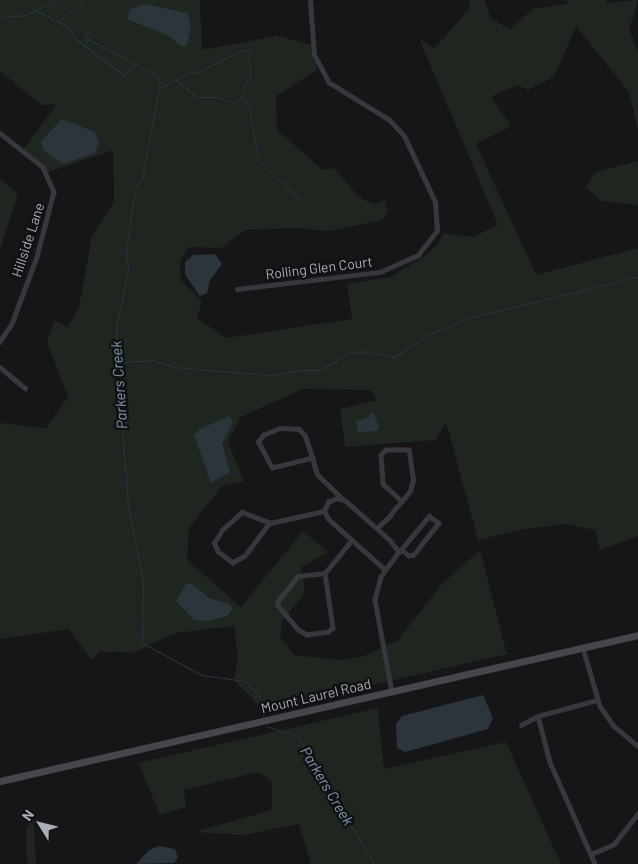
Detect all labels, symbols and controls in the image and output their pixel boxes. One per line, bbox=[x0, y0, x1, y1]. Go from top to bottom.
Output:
street label: Hillside Lane bbox=[8, 201, 48, 279]
street label: Rolling Glen Court bbox=[265, 253, 373, 283]
water label: Parkers Creek bbox=[107, 340, 131, 430]
street label: Mount Laurel Road bbox=[259, 675, 373, 717]
water label: Parkers Creek bbox=[296, 743, 358, 829]
north arrow bbox=[15, 799, 65, 849]
text: N bbox=[18, 806, 37, 824]

